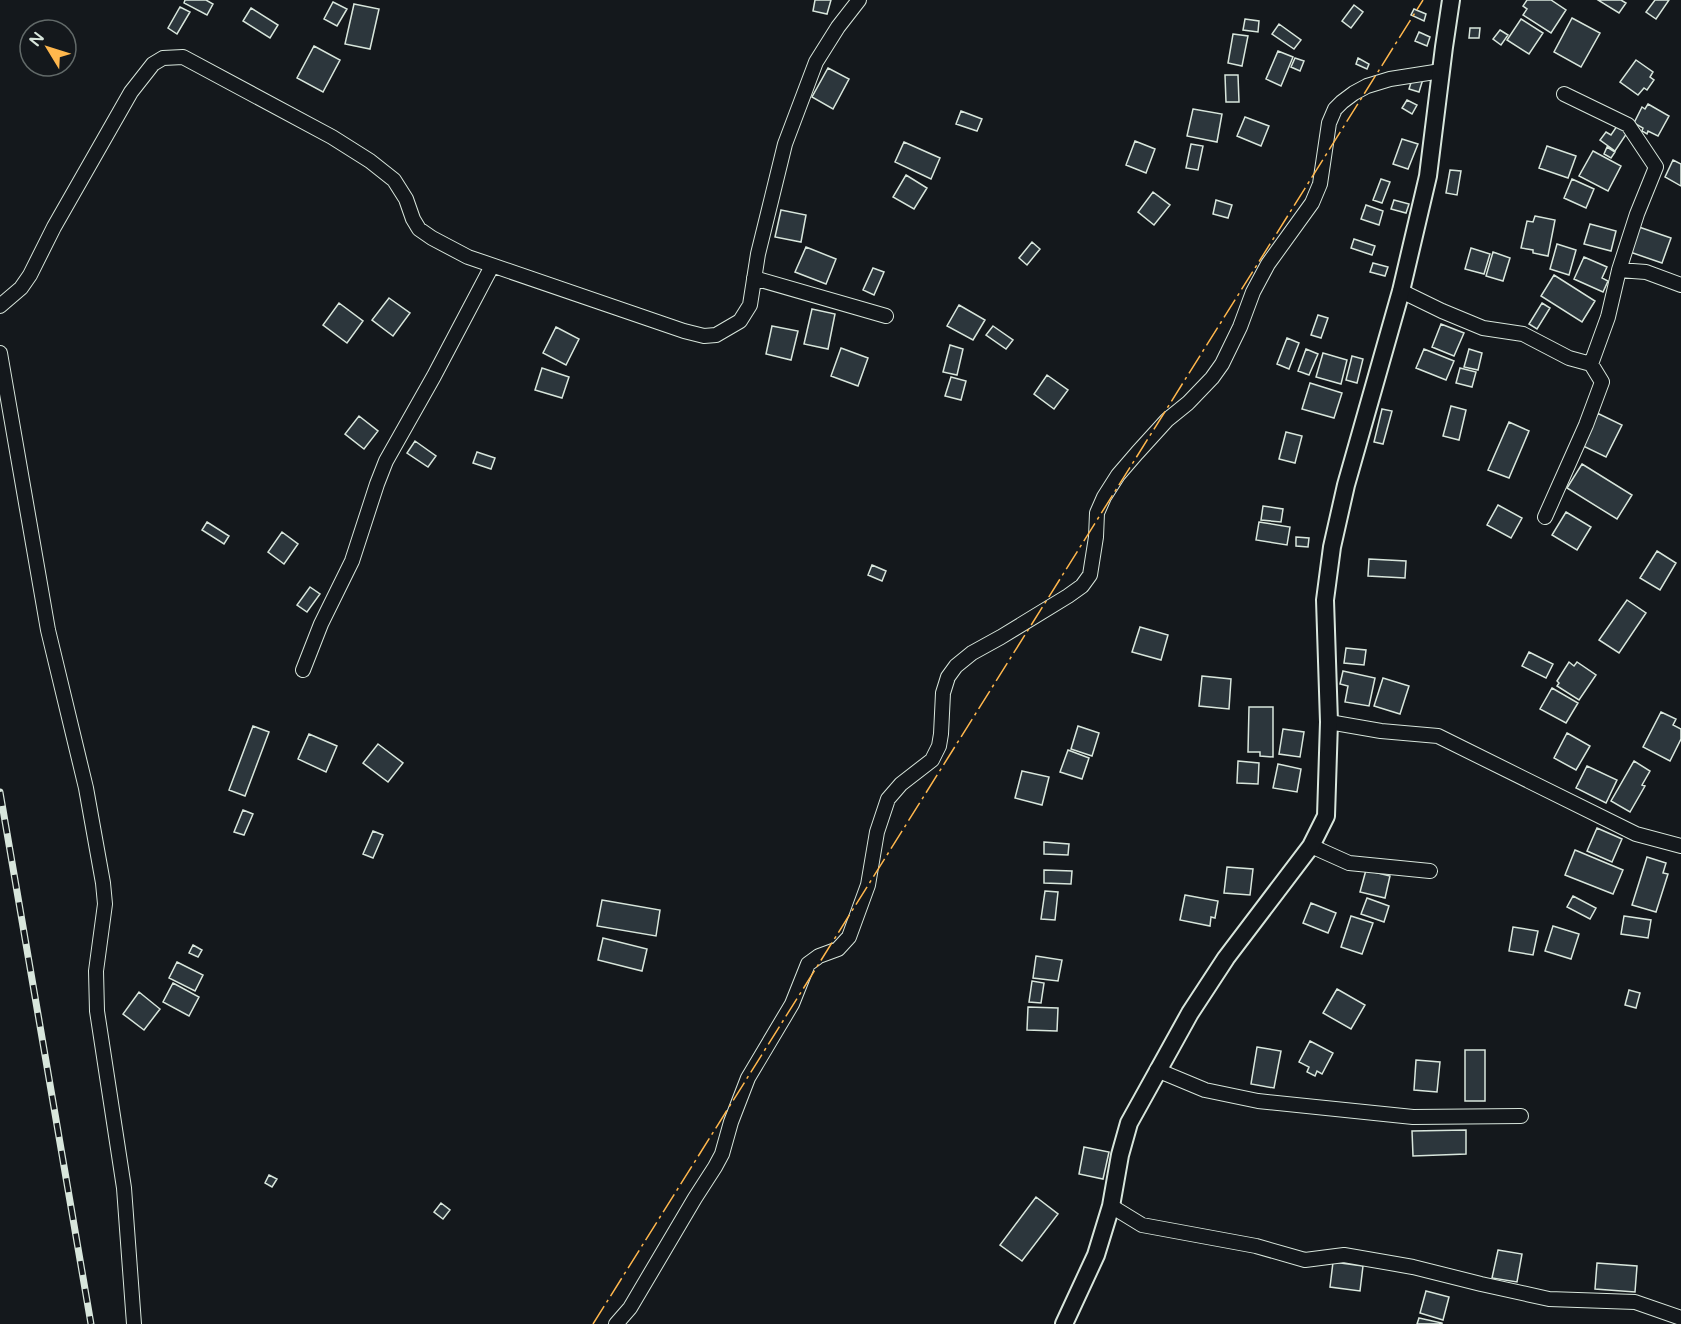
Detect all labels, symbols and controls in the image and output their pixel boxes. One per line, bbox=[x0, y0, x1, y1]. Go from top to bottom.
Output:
north arrow bbox=[18, 18, 78, 78]
text: N bbox=[25, 28, 49, 51]

